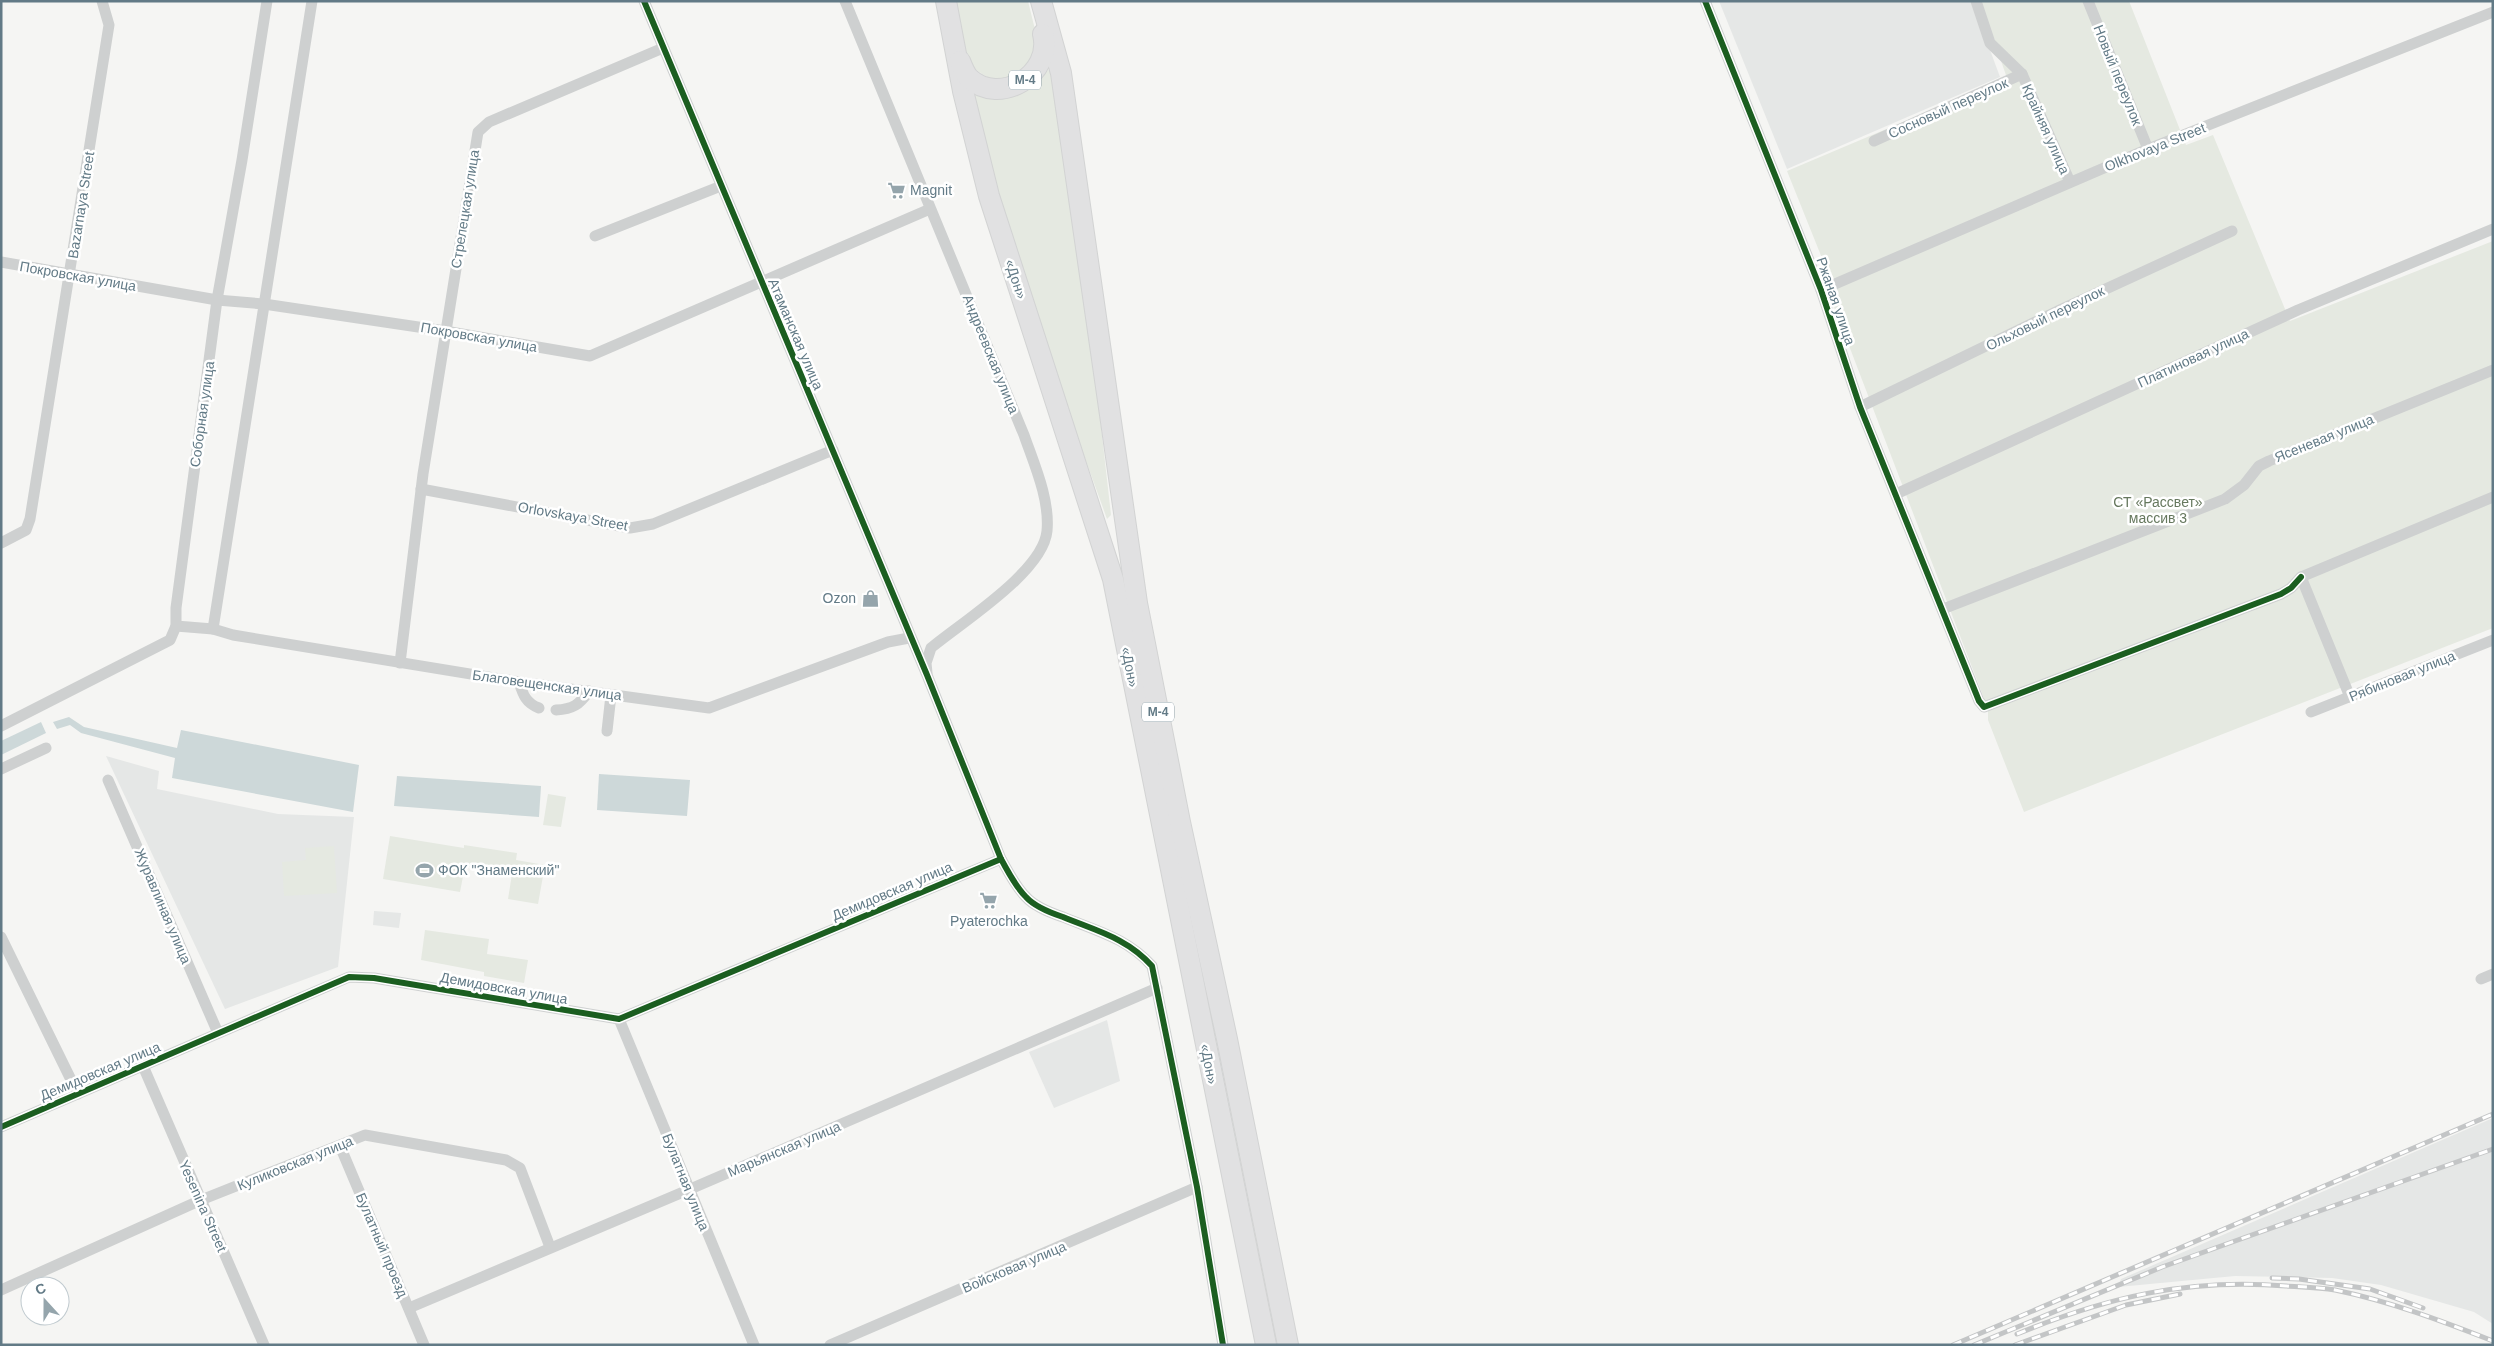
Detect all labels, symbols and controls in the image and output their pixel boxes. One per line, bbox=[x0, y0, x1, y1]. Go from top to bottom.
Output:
street label: Новый переулок bbox=[2091, 22, 2146, 128]
road number: М-4 bbox=[1009, 70, 1041, 90]
street label: Сосновый переулок bbox=[1886, 74, 2011, 142]
street label: Крайняя улица bbox=[2019, 82, 2073, 177]
street label: Olkhovaya Street bbox=[2102, 119, 2208, 175]
street label: Стрелецкая улица bbox=[448, 148, 482, 269]
street label: Bazarnaya Street bbox=[65, 150, 97, 260]
supermarket icon: Magnit bbox=[886, 180, 906, 200]
place label: Magnit bbox=[910, 182, 952, 198]
street label: Ржаная улица bbox=[1813, 255, 1859, 347]
street label: «Дон» bbox=[1002, 257, 1030, 301]
street label: Покровская улица bbox=[18, 258, 138, 294]
street label: Атаманская улица bbox=[765, 276, 827, 392]
street label: Ольховый переулок bbox=[1983, 282, 2108, 354]
street label: Андреевская улица bbox=[960, 292, 1022, 416]
street label: Покровская улица bbox=[419, 319, 539, 355]
street label: Платиновая улица bbox=[2135, 325, 2251, 391]
street label: Соборная улица bbox=[187, 360, 217, 468]
street label: Ясеневая улица bbox=[2272, 411, 2376, 465]
park label: СТ «Рассвет» массив 3 bbox=[2113, 494, 2203, 526]
street label: Orlovskaya Street bbox=[517, 498, 629, 534]
shop icon: Ozon bbox=[860, 588, 880, 608]
place label: Ozon bbox=[823, 590, 856, 606]
street label: «Дон» bbox=[1118, 645, 1142, 689]
street label: Рябиновая улица bbox=[2347, 647, 2457, 705]
street label: Благовещенская улица bbox=[471, 667, 623, 703]
road number: М-4 bbox=[1142, 702, 1174, 722]
street label: Журавлиная улица bbox=[131, 846, 195, 966]
street label: Демидовская улица bbox=[829, 858, 955, 924]
sports icon: ФОК "Знаменский" bbox=[414, 860, 434, 880]
place label: ФОК "Знаменский" bbox=[438, 862, 559, 878]
supermarket icon: Pyaterochka bbox=[979, 891, 999, 911]
place label: Pyaterochka bbox=[950, 913, 1028, 929]
street label: Демидовская улица bbox=[439, 969, 569, 1007]
street label: Демидовская улица bbox=[37, 1038, 163, 1104]
street label: «Дон» bbox=[1197, 1042, 1221, 1086]
street label: Марьянская улица bbox=[725, 1118, 843, 1180]
street label: Булатная улица bbox=[659, 1131, 713, 1233]
street label: Куликовская улица bbox=[235, 1132, 355, 1194]
street label: Yesenina Street bbox=[176, 1158, 230, 1254]
street label: Булатный проезд bbox=[353, 1190, 411, 1300]
street label: Войсковая улица bbox=[960, 1238, 1068, 1296]
north arrow bbox=[20, 1276, 70, 1326]
text: С bbox=[33, 1280, 48, 1298]

